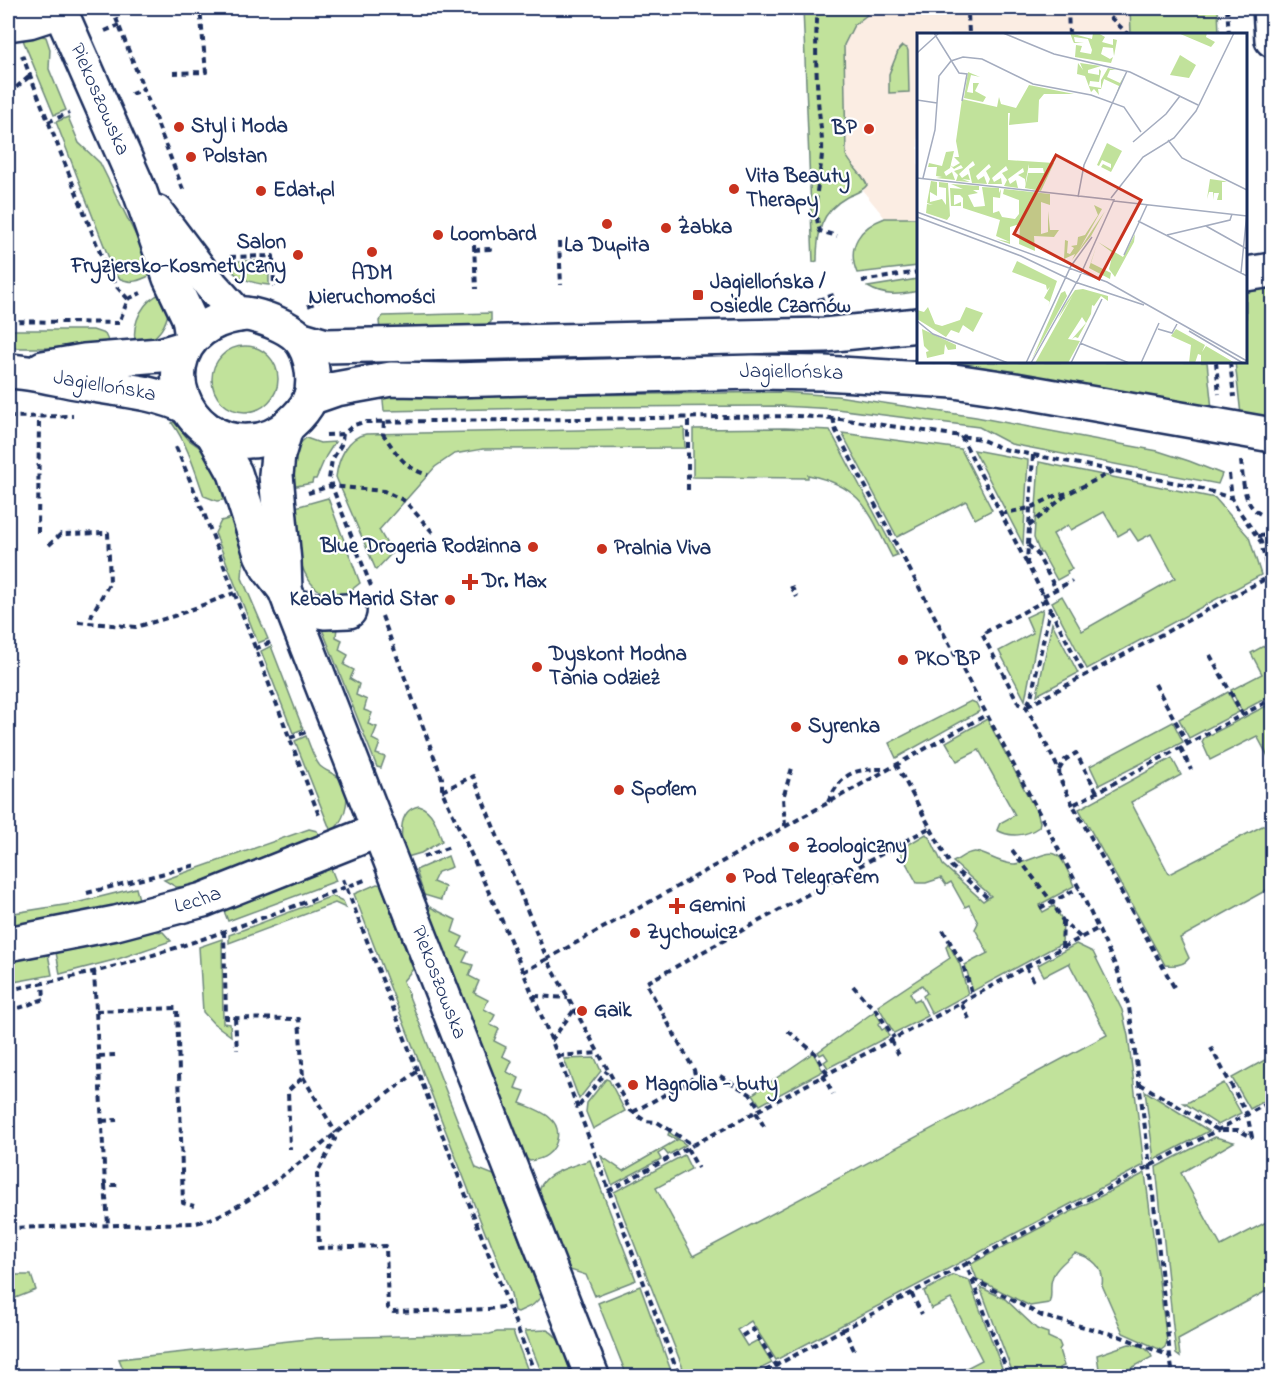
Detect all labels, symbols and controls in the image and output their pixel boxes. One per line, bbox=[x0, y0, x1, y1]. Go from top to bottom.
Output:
inset map bbox=[917, 33, 1247, 363]
street label: Piekoszowska bbox=[61, 39, 137, 160]
place label: Styl i Moda bbox=[191, 112, 288, 144]
place label: BP bbox=[831, 114, 857, 144]
marker: Styl i Moda bbox=[172, 120, 186, 134]
marker: BP bbox=[862, 122, 876, 136]
place label: Polstan bbox=[203, 142, 267, 172]
marker: Polstan bbox=[184, 150, 198, 164]
place label: Vita Beauty Therapy bbox=[745, 162, 850, 218]
place label: Edat.pl bbox=[273, 176, 335, 206]
marker: Vita Beauty Therapy bbox=[727, 182, 741, 196]
marker: Edat.pl bbox=[254, 184, 268, 198]
place label: Żabka bbox=[678, 213, 732, 243]
marker: La Dupita bbox=[600, 217, 614, 231]
place label: Loombard bbox=[450, 220, 537, 250]
marker: Żabka bbox=[659, 221, 673, 235]
place label: Salon Fryzjersko-Kosmetyczny bbox=[70, 228, 286, 284]
marker: Loombard bbox=[431, 228, 445, 242]
place label: La Dupita bbox=[564, 231, 650, 261]
marker: ADM Nieruchomości bbox=[365, 245, 379, 259]
marker: Salon Fryzjersko-Kosmetyczny bbox=[291, 248, 305, 262]
place label: ADM Nieruchomości bbox=[308, 259, 436, 313]
place label: Jagiellońska / Osiedle Czarnów bbox=[710, 268, 851, 322]
marker: Jagiellońska / Osiedle Czarnów bbox=[691, 288, 705, 302]
street label: Jagiellońska bbox=[739, 357, 844, 389]
street label: Jagiellońska bbox=[51, 363, 159, 411]
place label: Blue Drogeria Rodzinna bbox=[319, 532, 521, 564]
place label: Pralnia Viva bbox=[614, 534, 711, 564]
marker: Blue Drogeria Rodzinna bbox=[526, 540, 540, 554]
marker: Pralnia Viva bbox=[595, 542, 609, 556]
place label: Dr. Max bbox=[481, 567, 547, 597]
marker: Dr. Max bbox=[463, 575, 477, 589]
place label: Kebab Marid Star bbox=[290, 585, 438, 615]
marker: Kebab Marid Star bbox=[443, 593, 457, 607]
place label: Dyskont Modna Tania Odzież bbox=[548, 640, 687, 694]
place label: PKO BP bbox=[915, 645, 980, 675]
marker: PKO BP bbox=[896, 653, 910, 667]
marker: Dyskont Modna Tania Odzież bbox=[530, 660, 544, 674]
place label: Syrenka bbox=[808, 712, 880, 744]
marker: Syrenka bbox=[789, 720, 803, 734]
place label: Społem bbox=[631, 775, 697, 805]
marker: Społem bbox=[612, 783, 626, 797]
place label: Zoologiczny bbox=[806, 832, 907, 864]
marker: Zoologiczny bbox=[787, 840, 801, 854]
place label: Pod Telegrafem bbox=[743, 863, 879, 895]
marker: Pod Telegrafem bbox=[724, 871, 738, 885]
street label: Lecha bbox=[171, 879, 226, 922]
place label: Gemini bbox=[689, 891, 746, 921]
marker: Gemini bbox=[670, 899, 684, 913]
place label: Zychowicz bbox=[647, 918, 738, 950]
street label: Piekoszowska bbox=[403, 921, 474, 1044]
marker: Zychowicz bbox=[628, 926, 642, 940]
place label: Gaik bbox=[594, 996, 632, 1026]
marker: Gaik bbox=[575, 1004, 589, 1018]
place label: Magnolia - buty bbox=[645, 1070, 778, 1102]
marker: Magnolia - buty bbox=[626, 1078, 640, 1092]

